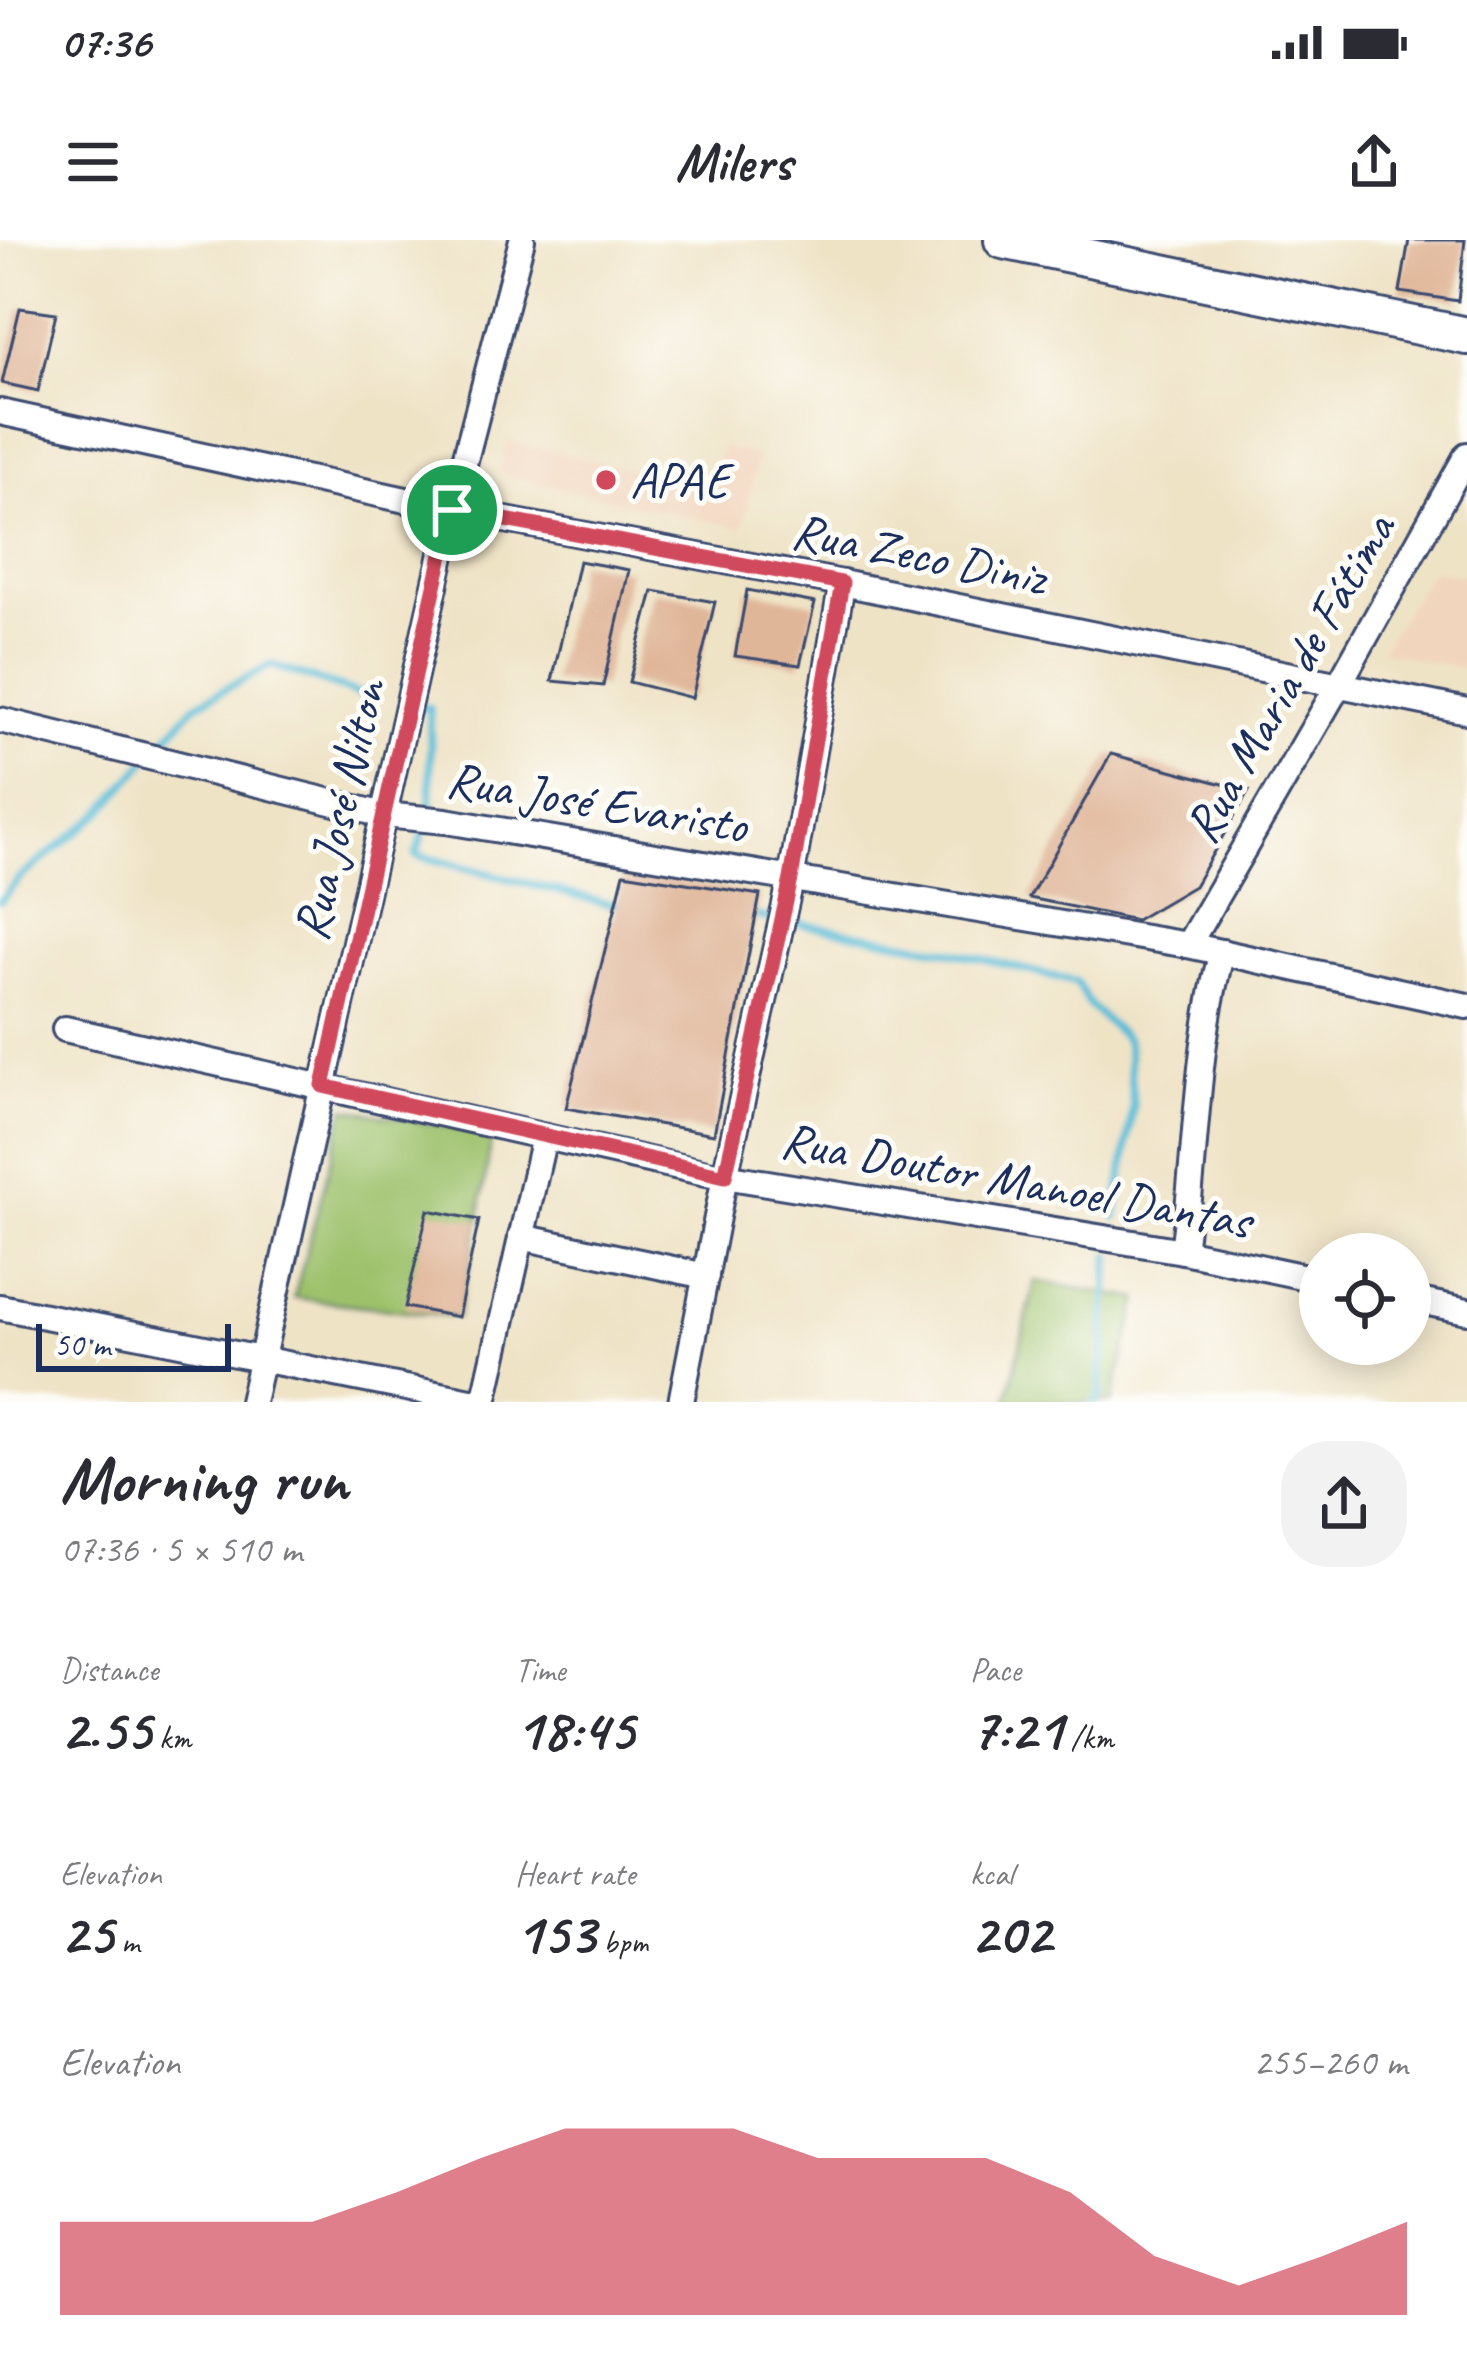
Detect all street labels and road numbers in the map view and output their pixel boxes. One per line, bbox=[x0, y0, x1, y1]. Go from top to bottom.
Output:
street label: Rua Zeco Diniz bbox=[787, 498, 1054, 610]
street label: Rua Maria de Fátima bbox=[1169, 499, 1411, 854]
street label: Rua José Nilton bbox=[278, 671, 401, 946]
street label: Rua José Evaristo bbox=[442, 747, 754, 858]
street label: Rua Doutor Manoel Dantas bbox=[776, 1107, 1260, 1254]

